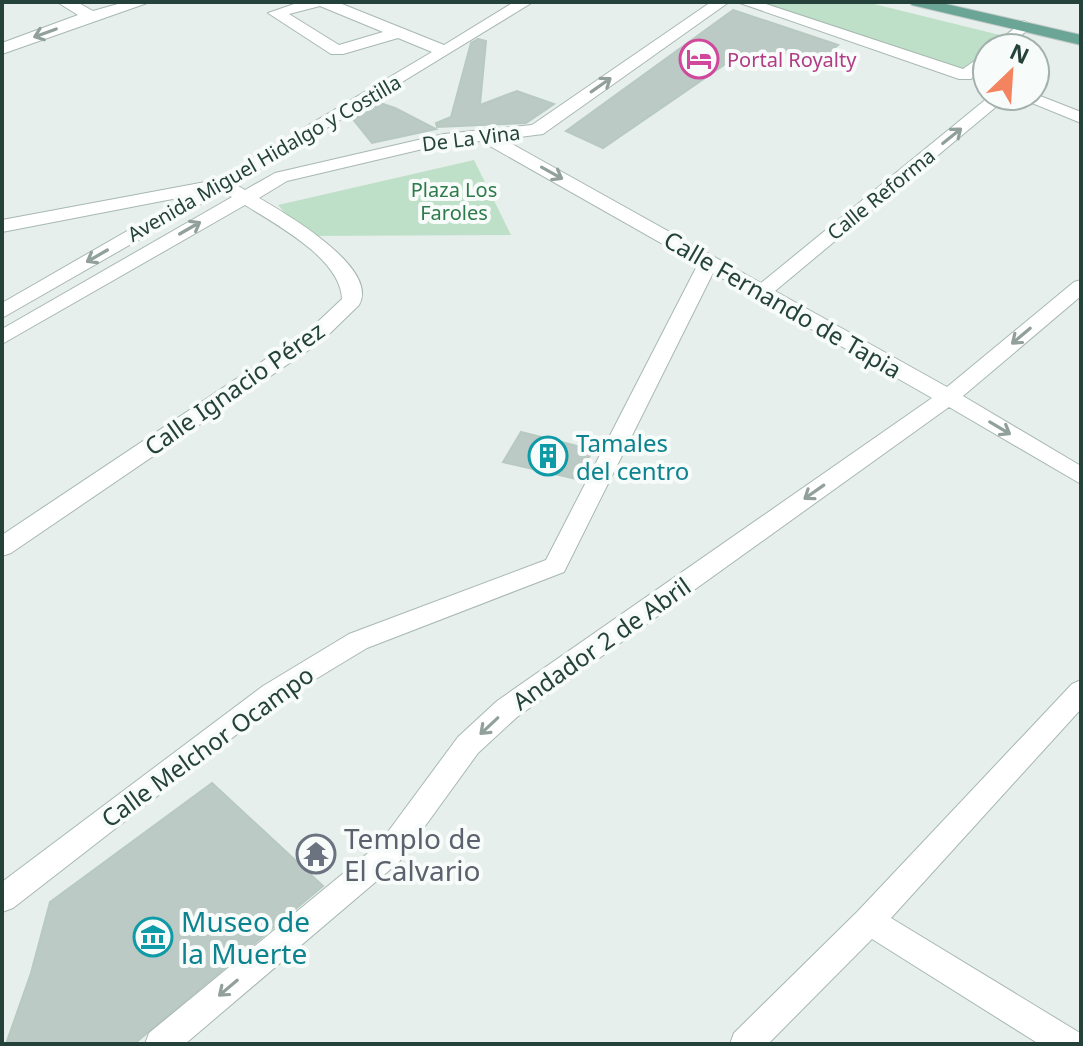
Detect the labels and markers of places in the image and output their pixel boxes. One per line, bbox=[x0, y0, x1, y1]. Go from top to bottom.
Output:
hotel icon: Portal Royalty bbox=[678, 38, 720, 80]
place label: Portal Royalty bbox=[727, 46, 857, 73]
place label: Tamales del centro bbox=[576, 426, 689, 487]
building icon: Tamales del centro bbox=[527, 435, 569, 477]
place label: Templo de El Calvario bbox=[344, 819, 481, 889]
temple icon: Templo de El Calvario bbox=[295, 833, 337, 875]
place label: Museo de la Muerte bbox=[181, 902, 310, 972]
museum icon: Museo de la Muerte bbox=[132, 916, 174, 958]

